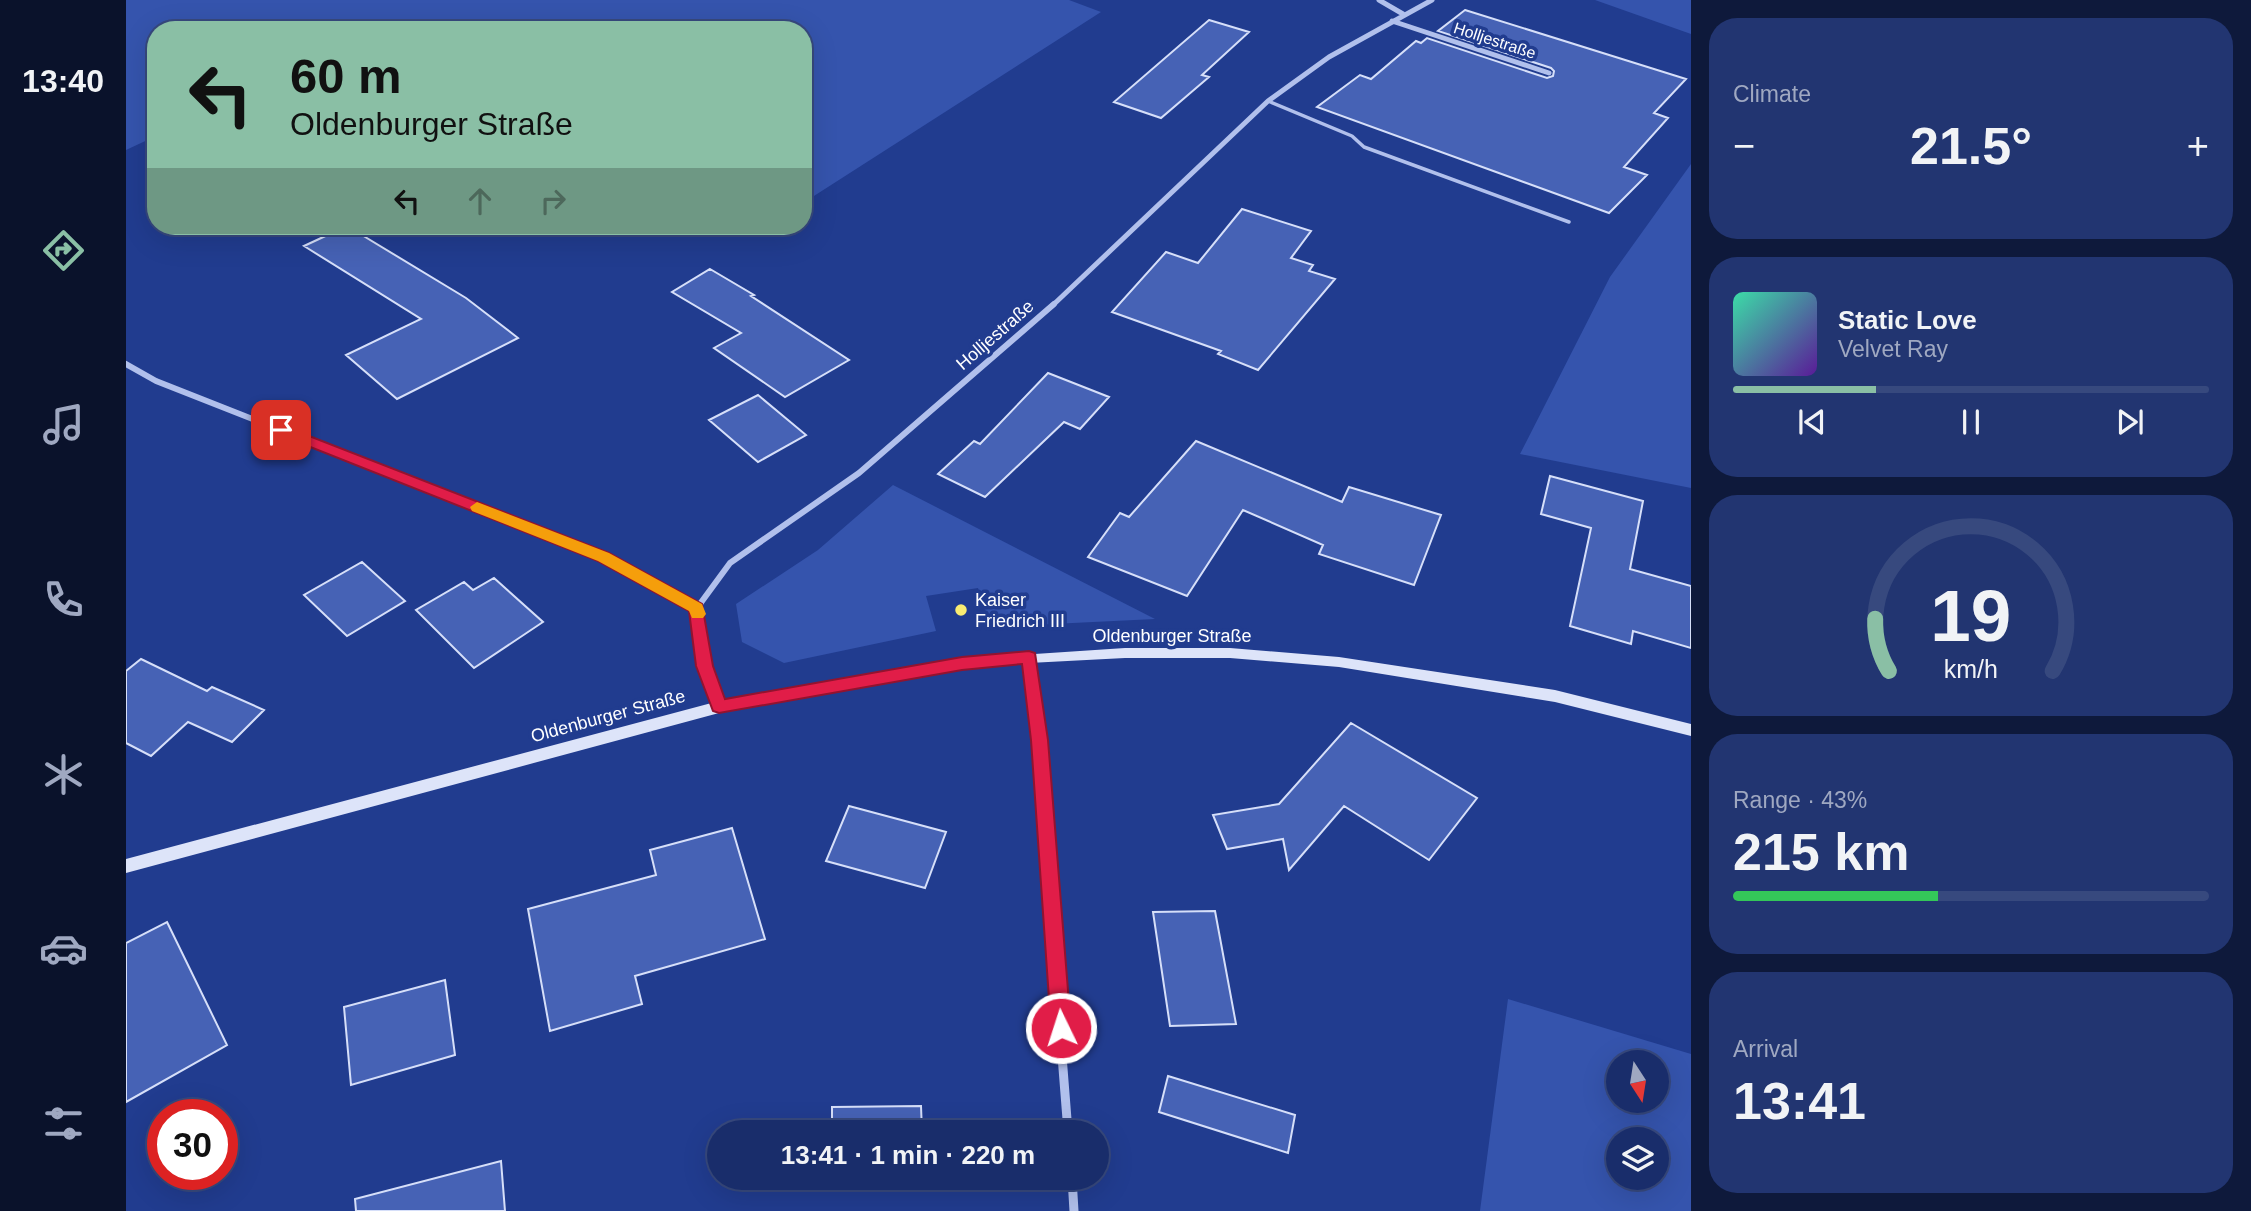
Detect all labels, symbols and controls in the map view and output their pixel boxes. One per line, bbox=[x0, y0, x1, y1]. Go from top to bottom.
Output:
street label: Holljestraße bbox=[1452, 19, 1538, 62]
icon: left bbox=[175, 49, 266, 140]
text: 60 m bbox=[290, 49, 402, 103]
text: 13:40 bbox=[22, 63, 104, 99]
text: Climate bbox=[1733, 81, 1811, 107]
text: Oldenburger Straße bbox=[290, 106, 573, 142]
text: 21.5° bbox=[1910, 117, 2032, 175]
text: − bbox=[1733, 125, 1755, 167]
text: + bbox=[2187, 125, 2209, 167]
icon: left bbox=[388, 182, 426, 220]
icon: ahead bbox=[461, 182, 499, 220]
icon: right bbox=[534, 182, 572, 220]
icon: directions bbox=[39, 226, 88, 275]
street label: Holljestraße bbox=[952, 296, 1038, 374]
text: Static Love bbox=[1838, 305, 1977, 335]
text: Velvet Ray bbox=[1838, 336, 1948, 362]
icon: music bbox=[39, 400, 88, 449]
pin bbox=[251, 400, 311, 460]
icon: previous bbox=[1793, 403, 1831, 441]
icon: pause bbox=[1952, 403, 1990, 441]
icon: next bbox=[2111, 403, 2149, 441]
icon: arrive bbox=[262, 411, 300, 449]
icon: phone bbox=[39, 575, 88, 624]
text: 19 bbox=[1931, 576, 2011, 657]
place label: Kaiser Friedrich III bbox=[975, 590, 1065, 631]
marker: Kaiser Friedrich III bbox=[953, 602, 969, 618]
street label: Oldenburger Straße bbox=[1092, 626, 1252, 646]
text: km/h bbox=[1944, 655, 1998, 683]
street label: Oldenburger Straße bbox=[529, 686, 687, 746]
icon: climate bbox=[39, 750, 88, 799]
text: Range · 43% bbox=[1733, 787, 1867, 813]
text: 215 km bbox=[1733, 823, 1909, 881]
icon: car bbox=[39, 924, 88, 973]
position arrow bbox=[1024, 991, 1098, 1065]
text: Arrival bbox=[1733, 1036, 1798, 1062]
north arrow bbox=[1606, 1050, 1670, 1113]
map controls bbox=[1606, 1050, 1669, 1190]
text: 13:41 bbox=[1733, 1072, 1866, 1130]
icon: filters bbox=[39, 1099, 88, 1148]
speed limit sign: 30 bbox=[147, 1099, 238, 1190]
button: layers bbox=[1606, 1127, 1669, 1190]
text: 13:41 · 1 min · 220 m bbox=[781, 1140, 1035, 1170]

